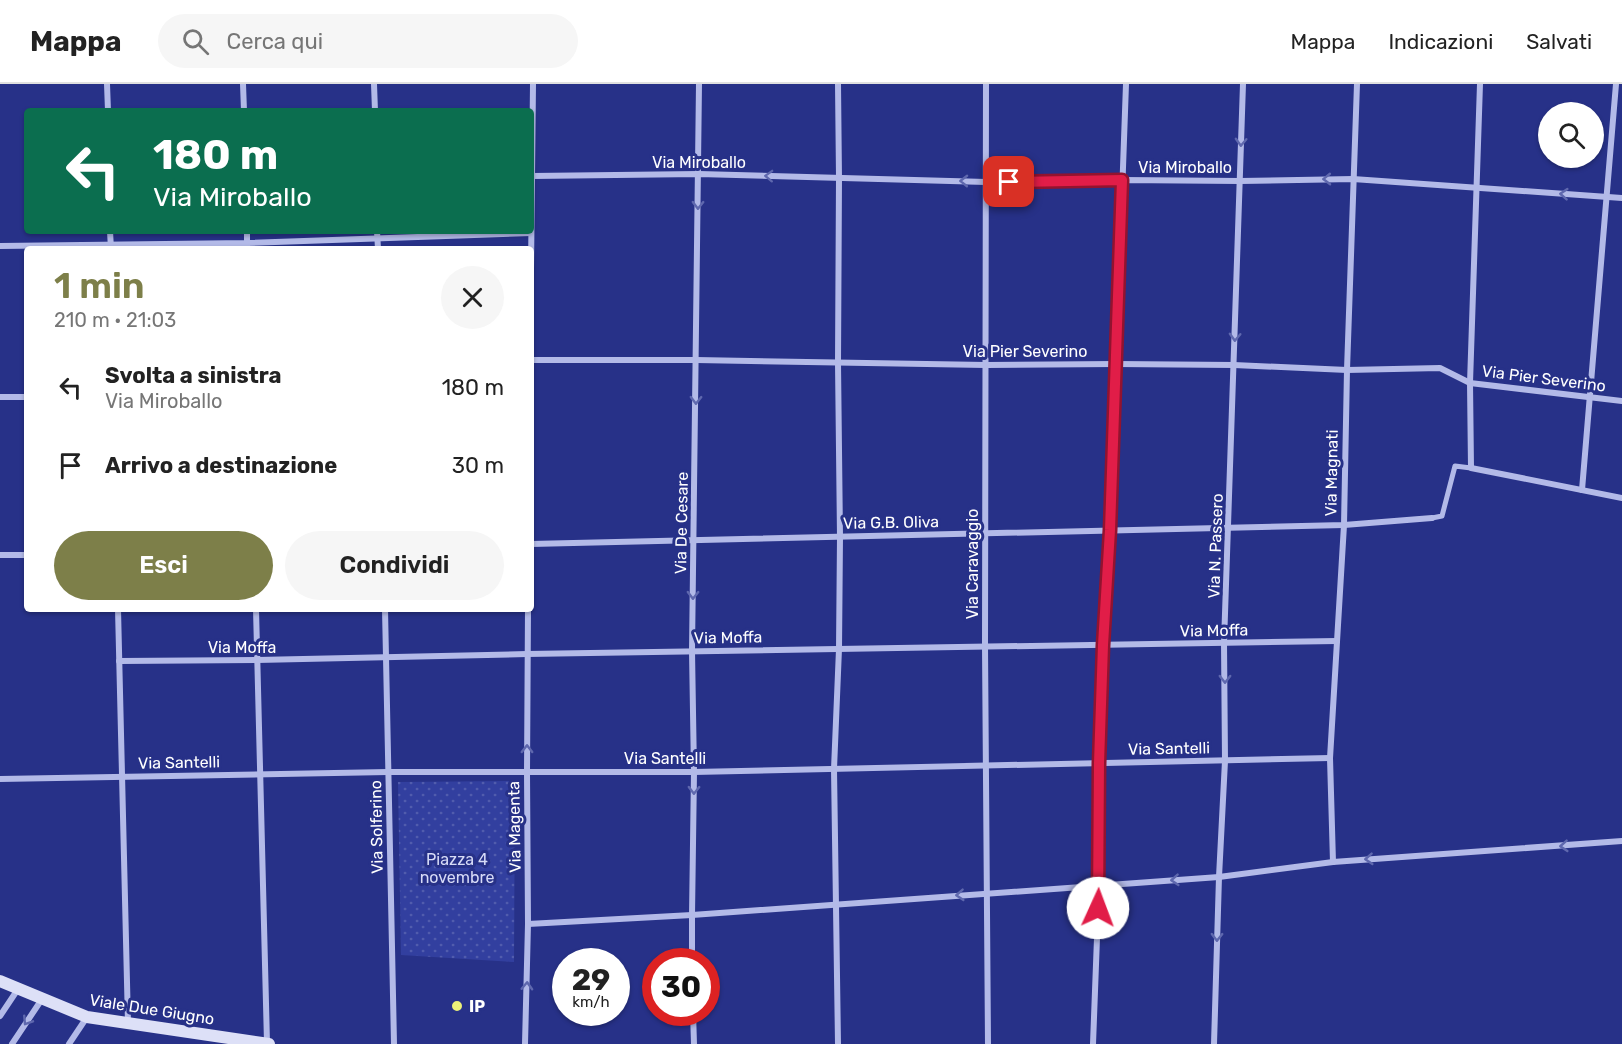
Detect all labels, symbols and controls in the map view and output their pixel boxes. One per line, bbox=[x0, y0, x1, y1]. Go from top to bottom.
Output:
search box bbox=[158, 14, 578, 68]
text: Mappa bbox=[30, 25, 122, 58]
icon: search bbox=[179, 25, 212, 58]
text: Cerca qui bbox=[227, 28, 323, 55]
text: Mappa bbox=[1290, 29, 1355, 54]
text: Indicazioni bbox=[1388, 29, 1493, 54]
text: Salvati bbox=[1526, 29, 1592, 54]
map controls bbox=[1538, 102, 1604, 168]
button: search bbox=[1538, 102, 1604, 168]
text: 180 m bbox=[153, 130, 278, 180]
icon: left bbox=[54, 132, 132, 210]
one-way arrow bbox=[1235, 138, 1248, 147]
street label: Via Miroballo bbox=[652, 153, 746, 172]
pin bbox=[983, 156, 1034, 207]
street label: Via Miroballo bbox=[1138, 158, 1232, 177]
icon: arrive bbox=[992, 165, 1025, 198]
one-way arrow bbox=[765, 170, 774, 182]
one-way arrow bbox=[1323, 173, 1332, 186]
one-way arrow bbox=[960, 175, 969, 187]
text: Via Miroballo bbox=[153, 181, 312, 213]
one-way arrow bbox=[1559, 188, 1568, 201]
one-way arrow bbox=[692, 201, 704, 210]
text: 1 min bbox=[54, 264, 145, 307]
button: close bbox=[441, 266, 504, 329]
text: 210 m · 21:03 bbox=[54, 308, 176, 332]
one-way arrow bbox=[1229, 333, 1241, 342]
street label: Via Pier Severino bbox=[963, 342, 1087, 361]
street label: Via Pier Severino bbox=[1481, 361, 1607, 396]
text: Svolta a sinistra bbox=[105, 362, 282, 389]
icon: left bbox=[54, 371, 87, 404]
text: 180 m bbox=[442, 374, 504, 401]
text: Via Miroballo bbox=[105, 389, 223, 413]
one-way arrow bbox=[690, 396, 702, 405]
street label: Via Magnati bbox=[1321, 429, 1342, 517]
icon: arrive bbox=[54, 449, 87, 482]
text: Arrivo a destinazione bbox=[105, 452, 337, 479]
text: 30 m bbox=[452, 452, 504, 479]
street label: Via De Cesare bbox=[671, 472, 692, 574]
street label: Via N. Passero bbox=[1204, 493, 1227, 599]
street label: Via Caravaggio bbox=[963, 509, 982, 619]
street label: Via G.B. Oliva bbox=[843, 512, 939, 533]
button: Esci bbox=[54, 531, 273, 600]
button: Condividi bbox=[285, 531, 504, 600]
one-way arrow bbox=[687, 591, 700, 600]
street label: Via Moffa bbox=[1180, 620, 1248, 641]
street label: Via Moffa bbox=[694, 627, 762, 648]
street label: Via Moffa bbox=[208, 638, 276, 657]
one-way arrow bbox=[1219, 675, 1231, 684]
street label: Via Santelli bbox=[1128, 738, 1210, 759]
one-way arrow bbox=[521, 744, 533, 753]
street label: Via Santelli bbox=[624, 749, 706, 768]
street label: Via Santelli bbox=[138, 752, 220, 773]
street label: Via Solferino bbox=[366, 780, 387, 874]
street label: Via Magenta bbox=[504, 781, 525, 873]
one-way arrow bbox=[688, 786, 700, 795]
one-way arrow bbox=[1559, 839, 1568, 852]
park label: Piazza 4 novembre bbox=[420, 850, 494, 887]
one-way arrow bbox=[1365, 852, 1374, 865]
one-way arrow bbox=[1171, 873, 1180, 886]
position arrow bbox=[1066, 876, 1130, 940]
one-way arrow bbox=[955, 889, 964, 902]
one-way arrow bbox=[1211, 932, 1223, 941]
speed limit sign: 30 bbox=[642, 948, 720, 1026]
text: 29 bbox=[572, 962, 610, 998]
one-way arrow bbox=[520, 981, 533, 990]
street label: Viale Due Giugno bbox=[88, 990, 216, 1029]
text: km/h bbox=[572, 993, 610, 1011]
place label: IP bbox=[469, 997, 485, 1016]
marker: IP bbox=[450, 999, 464, 1013]
one-way arrow bbox=[23, 1015, 34, 1026]

